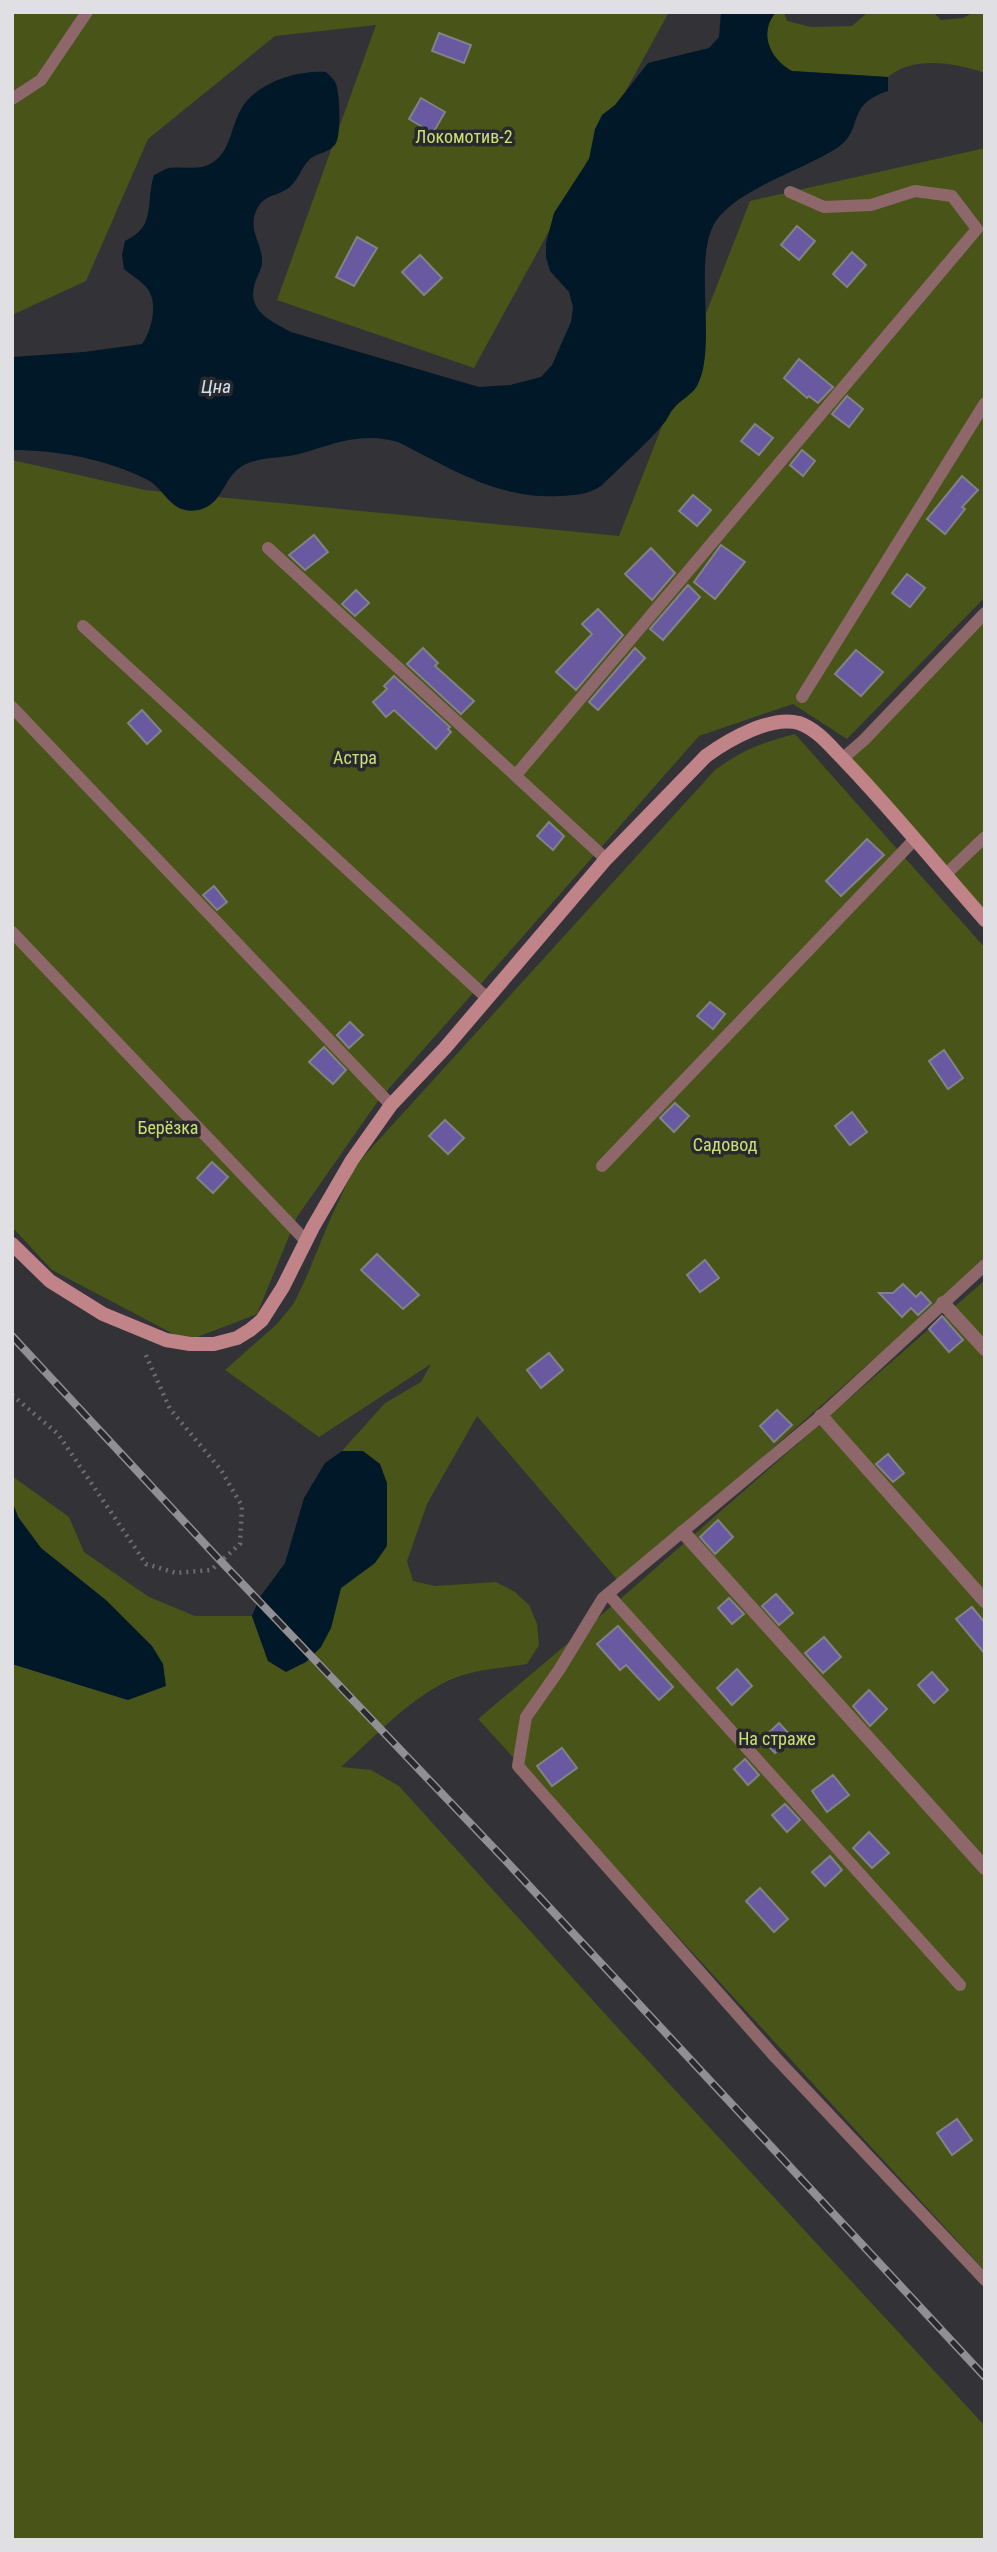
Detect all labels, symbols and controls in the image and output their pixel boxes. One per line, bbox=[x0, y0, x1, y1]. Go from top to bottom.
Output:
park label: Локомотив-2 bbox=[415, 126, 513, 147]
water label: Цна bbox=[201, 375, 231, 398]
park label: Астра bbox=[333, 747, 377, 768]
park label: Берёзка bbox=[138, 1117, 198, 1138]
park label: Садовод bbox=[693, 1134, 758, 1155]
park label: На страже bbox=[738, 1728, 816, 1749]

